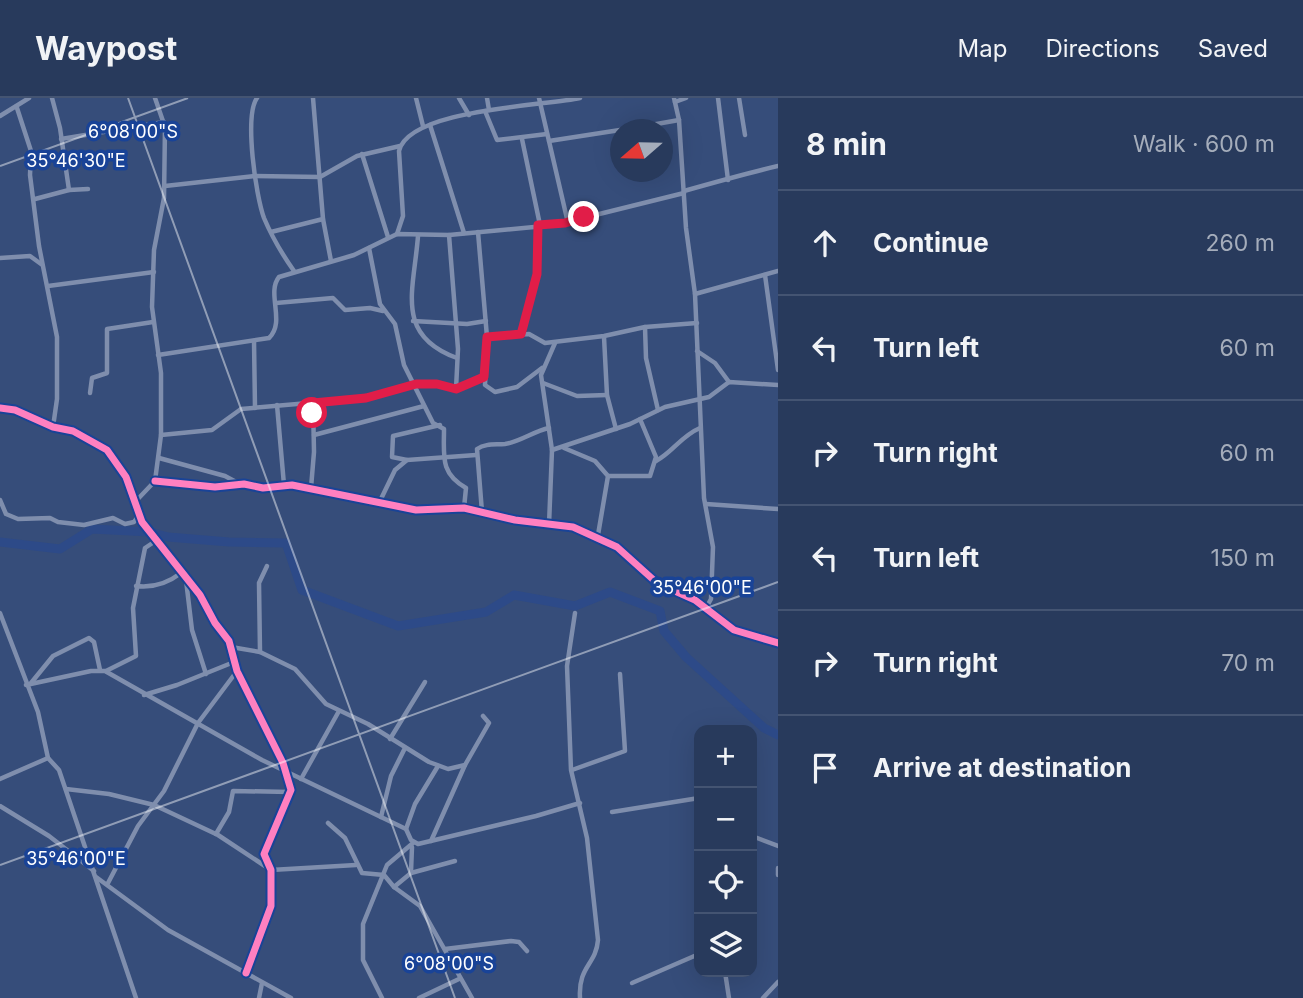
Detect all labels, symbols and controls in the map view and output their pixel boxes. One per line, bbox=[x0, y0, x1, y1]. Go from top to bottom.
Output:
text: Waypost bbox=[35, 28, 177, 68]
text: Map bbox=[958, 34, 1007, 63]
text: Directions bbox=[1045, 34, 1160, 63]
text: Saved bbox=[1198, 34, 1268, 63]
north arrow bbox=[610, 119, 673, 182]
text: 6°08'00"S bbox=[88, 121, 178, 142]
text: 8 min bbox=[806, 126, 887, 162]
text: Walk · 600 m bbox=[1133, 130, 1275, 158]
text: 35°46'30"E bbox=[26, 150, 126, 171]
route end bbox=[568, 201, 599, 232]
icon: ahead bbox=[806, 224, 844, 262]
text: Continue bbox=[873, 227, 989, 258]
text: 260 m bbox=[1206, 229, 1275, 257]
icon: left bbox=[806, 329, 844, 367]
text: Turn left bbox=[873, 332, 979, 363]
text: 60 m bbox=[1220, 334, 1275, 362]
route start bbox=[296, 397, 327, 428]
icon: right bbox=[806, 434, 844, 472]
text: Turn right bbox=[873, 437, 998, 468]
text: 60 m bbox=[1220, 439, 1275, 467]
icon: left bbox=[806, 539, 844, 577]
text: Turn left bbox=[873, 542, 979, 573]
text: 150 m bbox=[1211, 544, 1275, 572]
text: 35°46'00"E bbox=[652, 577, 752, 598]
icon: right bbox=[806, 644, 844, 682]
text: Turn right bbox=[873, 647, 998, 678]
text: 70 m bbox=[1221, 649, 1275, 677]
map controls bbox=[694, 725, 757, 977]
button: + bbox=[694, 725, 757, 788]
icon: arrive bbox=[806, 749, 844, 787]
text: Arrive at destination bbox=[873, 752, 1132, 783]
button: − bbox=[694, 788, 757, 851]
text: 35°46'00"E bbox=[26, 848, 126, 869]
button: locate bbox=[694, 851, 757, 914]
button: layers bbox=[694, 914, 757, 977]
text: 6°08'00"S bbox=[404, 953, 494, 974]

